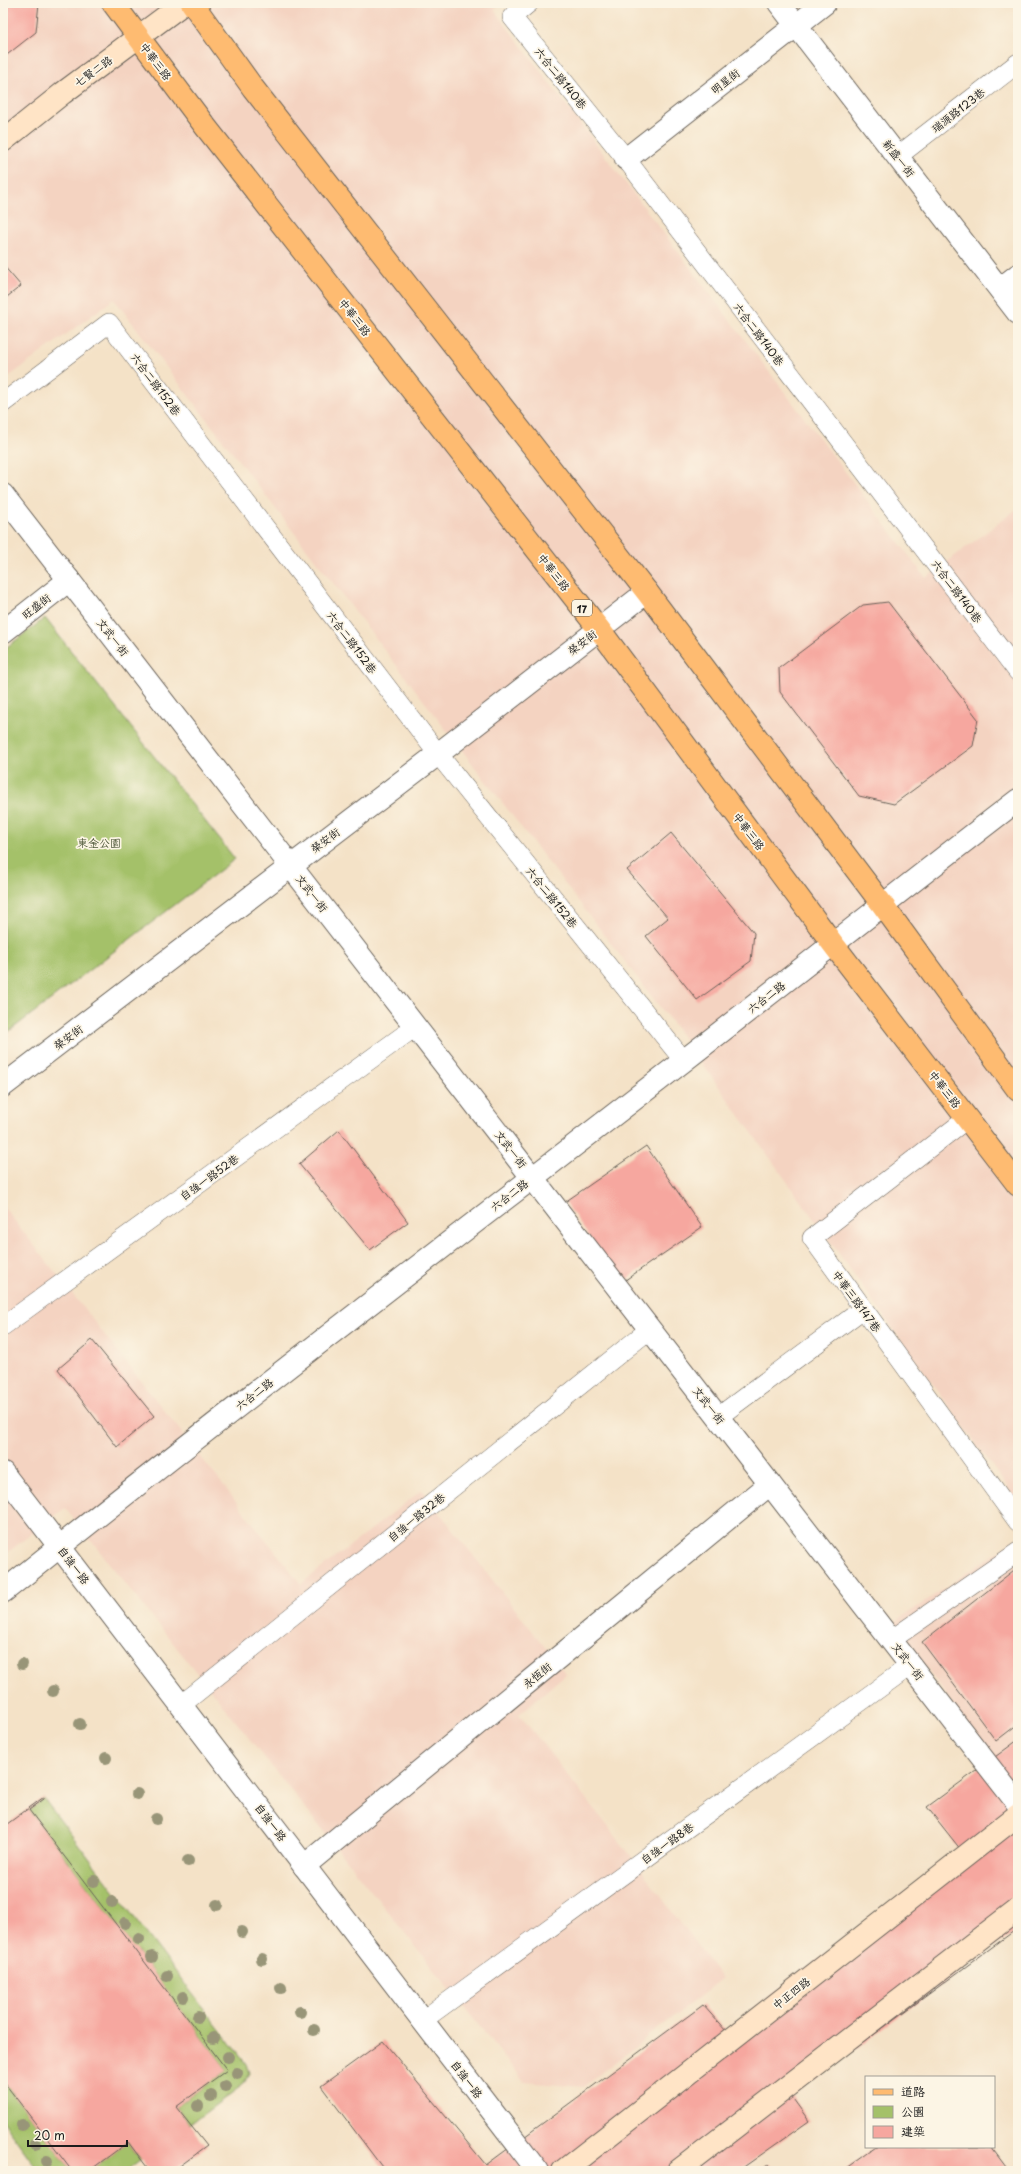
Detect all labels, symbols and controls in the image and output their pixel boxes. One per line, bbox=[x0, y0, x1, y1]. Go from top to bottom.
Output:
street label: 中華三路 bbox=[136, 38, 176, 84]
street label: 六合二路140巷 bbox=[531, 43, 591, 113]
street label: 七賢二路 bbox=[70, 51, 116, 91]
street label: 明星街 bbox=[707, 64, 744, 98]
street label: 瑞源路123巷 bbox=[928, 84, 988, 136]
street label: 新盛一街 bbox=[879, 135, 920, 181]
street label: 中華三路 bbox=[335, 294, 375, 340]
street label: 六合二路140巷 bbox=[730, 299, 788, 369]
street label: 六合二路152巷 bbox=[127, 349, 185, 419]
street label: 中華三路 bbox=[534, 549, 574, 595]
street label: 六合二路140巷 bbox=[928, 556, 986, 626]
street label: 旺盛街 bbox=[18, 589, 55, 623]
road number: 17 bbox=[572, 600, 592, 616]
street label: 六合二路152巷 bbox=[323, 607, 381, 677]
street label: 文武一街 bbox=[93, 614, 134, 660]
street label: 榮安街 bbox=[564, 625, 601, 659]
street label: 中華三路 bbox=[729, 808, 769, 854]
street label: 榮安街 bbox=[307, 823, 344, 857]
park label: 東金公園 bbox=[77, 834, 121, 851]
street label: 六合二路152巷 bbox=[522, 863, 582, 931]
street label: 文武一街 bbox=[292, 870, 333, 916]
street label: 六合二路 bbox=[743, 977, 789, 1017]
street label: 榮安街 bbox=[50, 1020, 87, 1054]
street label: 中華三路 bbox=[925, 1066, 965, 1112]
street label: 文武一街 bbox=[491, 1126, 532, 1172]
street label: 自強一路52巷 bbox=[176, 1150, 242, 1204]
street label: 六合二路 bbox=[486, 1175, 532, 1215]
street label: 中華三路147巷 bbox=[829, 1266, 885, 1336]
street label: 六合二路 bbox=[231, 1374, 277, 1414]
street label: 文武一街 bbox=[689, 1382, 730, 1428]
street label: 自強一路32巷 bbox=[384, 1488, 448, 1546]
street label: 自強一路 bbox=[54, 1542, 94, 1588]
street label: 文武一街 bbox=[888, 1638, 929, 1684]
street label: 永恆街 bbox=[519, 1657, 556, 1692]
street label: 自強一路 bbox=[251, 1799, 291, 1845]
street label: 自強一路8巷 bbox=[637, 1818, 697, 1868]
street label: 中正四路 bbox=[768, 1973, 814, 2013]
street label: 自強一路 bbox=[447, 2056, 487, 2102]
legend bbox=[865, 2076, 995, 2148]
text: 道路 bbox=[901, 2082, 925, 2100]
text: 公園 bbox=[901, 2102, 925, 2120]
scale bar bbox=[28, 2122, 127, 2148]
text: 建築 bbox=[901, 2122, 925, 2140]
text: 20 m bbox=[34, 2126, 65, 2144]

